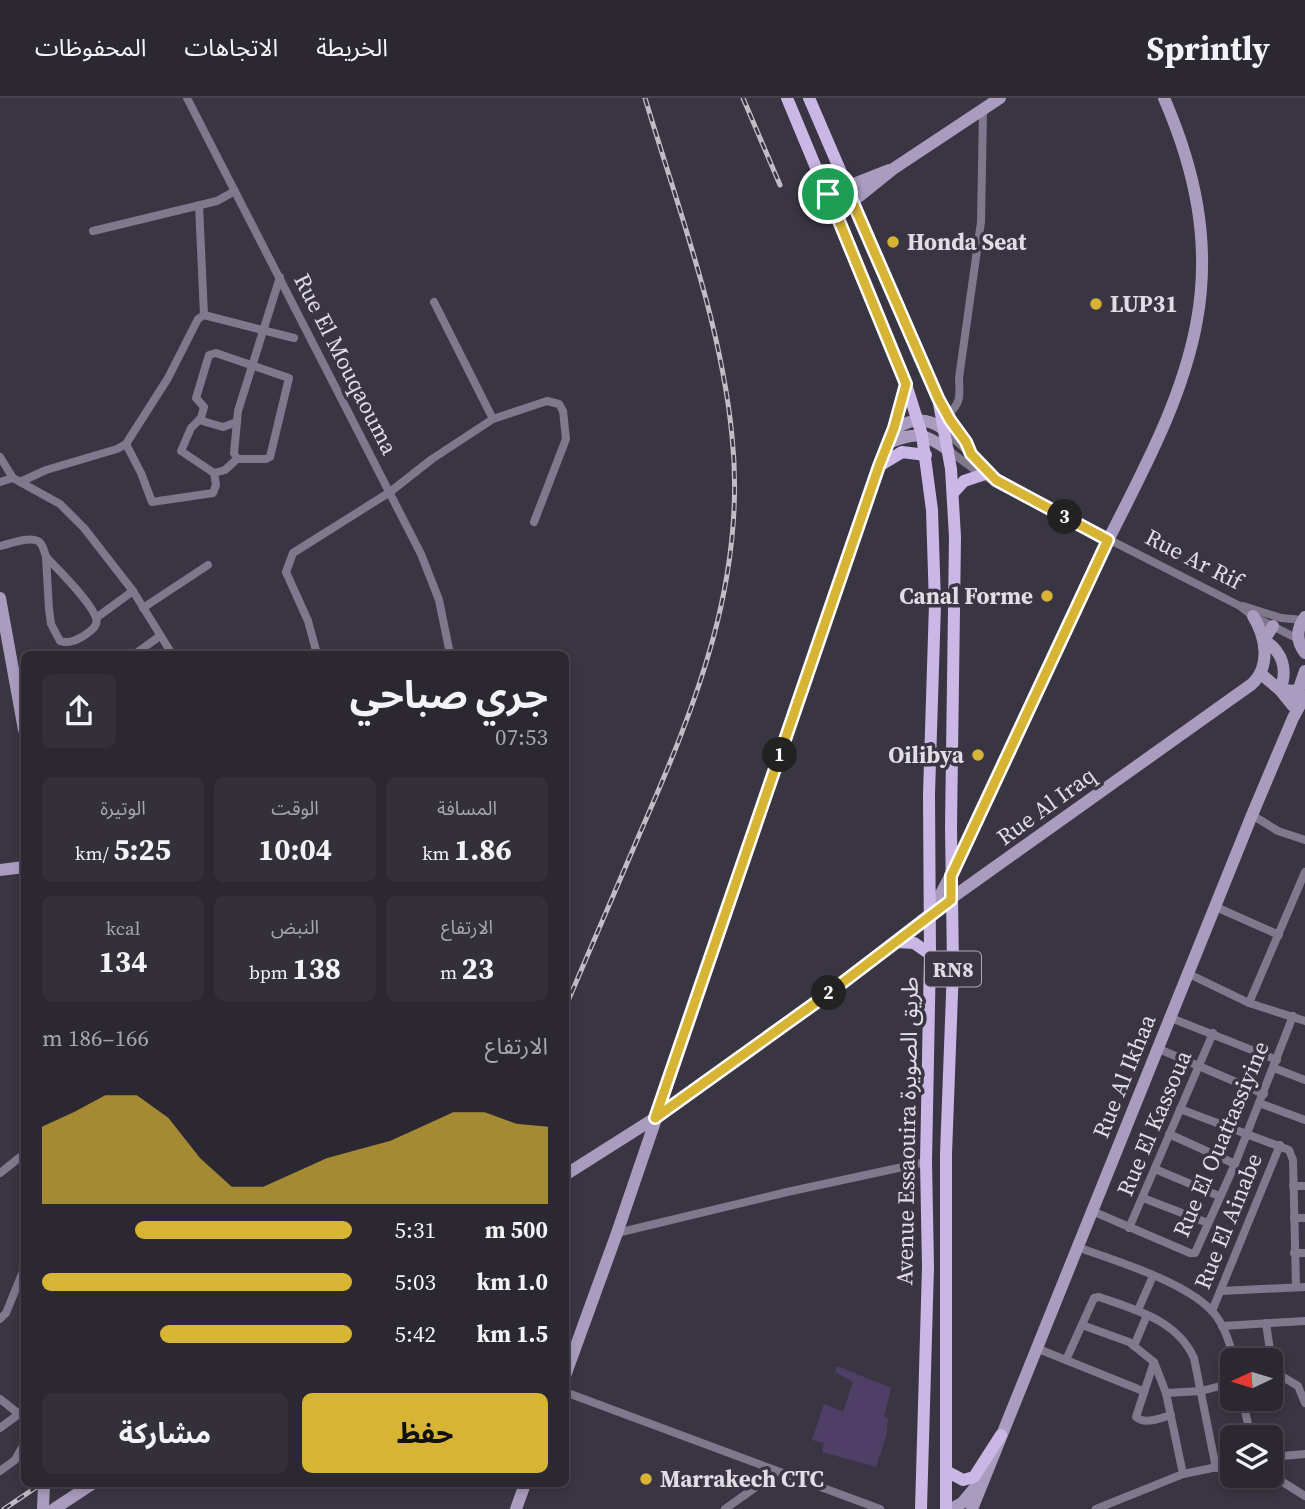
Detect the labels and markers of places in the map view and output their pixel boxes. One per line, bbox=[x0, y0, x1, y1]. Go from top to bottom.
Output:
pin bbox=[798, 164, 858, 224]
place label: Honda Seat bbox=[907, 226, 1027, 258]
marker: Honda Seat bbox=[885, 234, 901, 250]
place label: LUP31 bbox=[1110, 288, 1178, 320]
marker: LUP31 bbox=[1088, 296, 1104, 312]
pin: 3 bbox=[1048, 500, 1082, 534]
place label: Canal Forme bbox=[899, 580, 1033, 612]
marker: Canal Forme bbox=[1039, 588, 1055, 604]
pin: 1 bbox=[762, 738, 798, 772]
place label: Oilibya bbox=[888, 739, 965, 771]
marker: Oilibya bbox=[970, 747, 986, 763]
pin: 2 bbox=[812, 976, 846, 1010]
place label: Marrakech CTC bbox=[660, 1463, 824, 1495]
marker: Marrakech CTC bbox=[638, 1471, 654, 1487]

